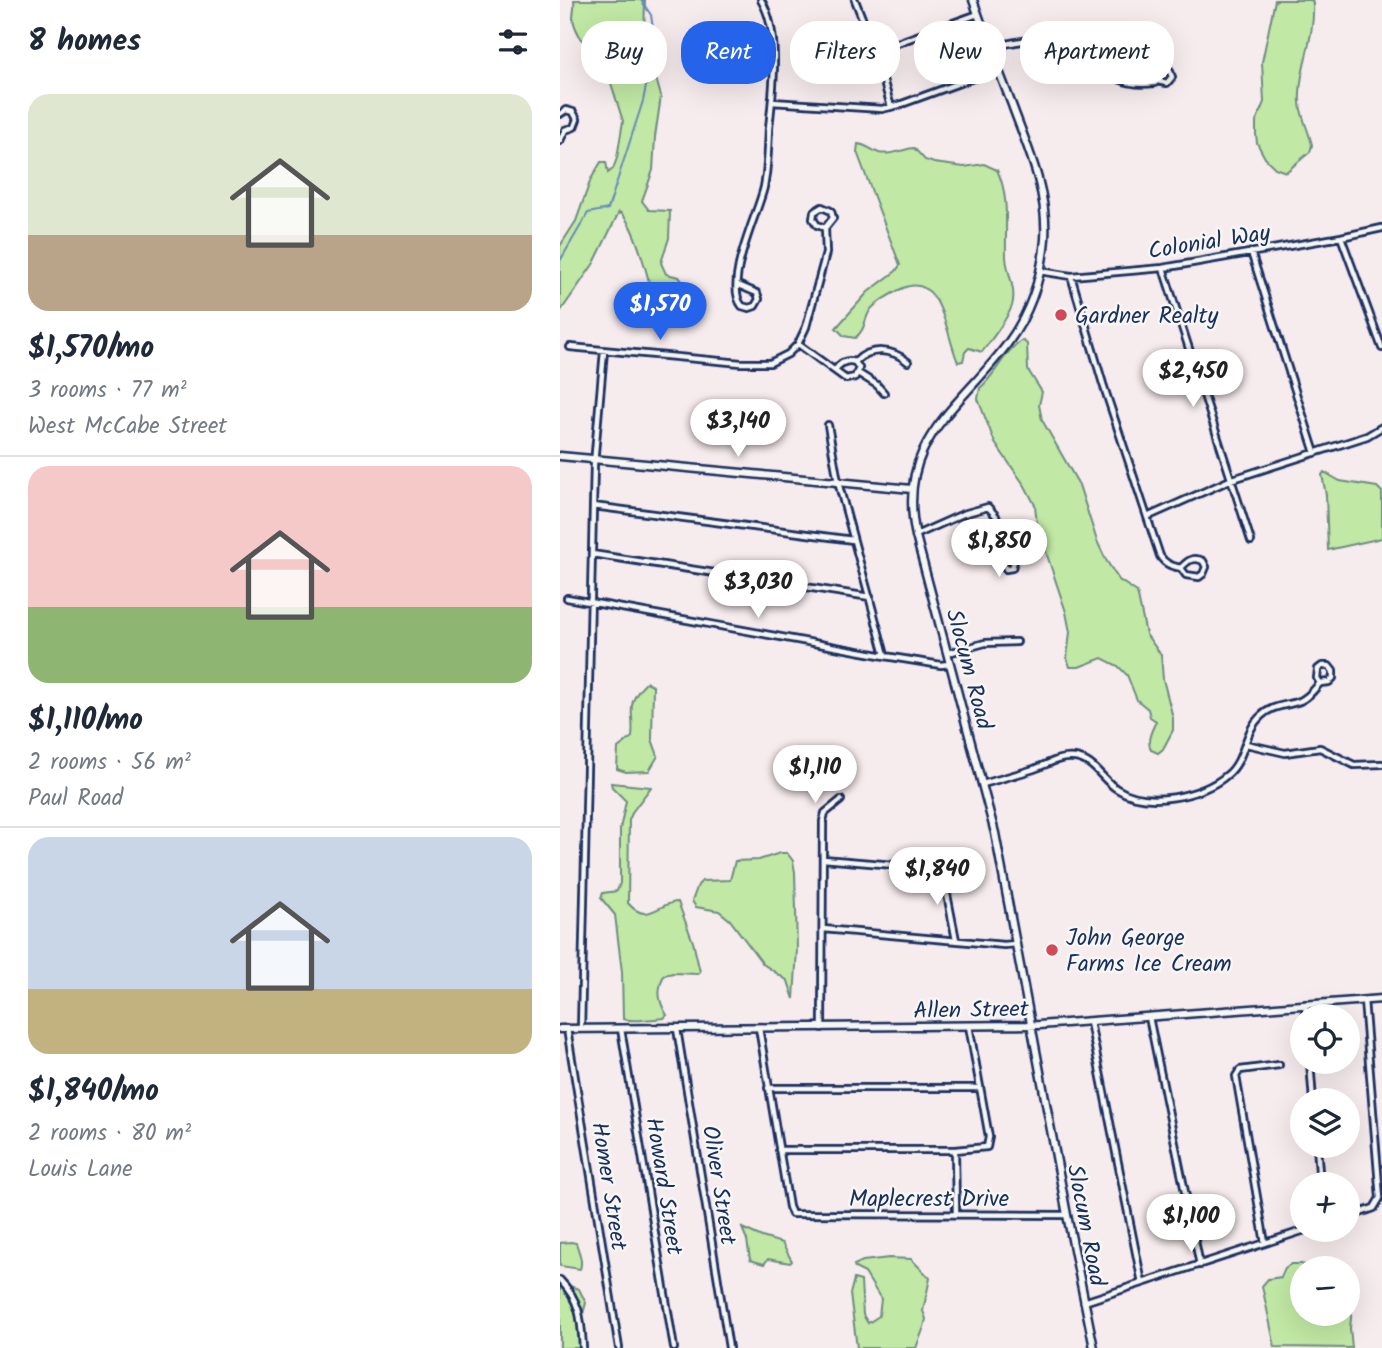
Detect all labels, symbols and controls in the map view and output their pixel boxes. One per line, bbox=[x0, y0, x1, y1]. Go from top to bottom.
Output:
text: 8 homes bbox=[28, 18, 141, 66]
chip: Buy bbox=[581, 21, 667, 84]
chip: Rent bbox=[681, 21, 776, 84]
chip: Filters bbox=[790, 21, 900, 84]
chip: New bbox=[914, 21, 1006, 84]
chip: Apartment bbox=[1020, 21, 1174, 84]
icon: filters bbox=[494, 23, 532, 61]
icon: home bbox=[217, 140, 343, 266]
street label: Colonial Way bbox=[1146, 216, 1273, 270]
pin: $1,570 bbox=[603, 282, 717, 342]
text: $1,570 bbox=[630, 287, 690, 323]
place label: Gardner Realty bbox=[1075, 299, 1218, 335]
marker: Gardner Realty bbox=[1053, 307, 1069, 323]
text: $1,570/mo bbox=[28, 325, 154, 373]
pin: $2,450 bbox=[1136, 350, 1250, 409]
text: $2,450 bbox=[1158, 354, 1228, 390]
text: 3 rooms · 77 m² bbox=[28, 373, 187, 409]
pin: $3,140 bbox=[681, 400, 795, 459]
text: $3,140 bbox=[706, 404, 770, 440]
text: West McCabe Street bbox=[28, 409, 227, 445]
icon: home bbox=[217, 512, 343, 638]
pin: $1,850 bbox=[942, 520, 1056, 579]
text: $1,850 bbox=[967, 524, 1031, 560]
pin: $3,030 bbox=[701, 560, 815, 620]
text: $3,030 bbox=[724, 565, 792, 601]
street label: Slocum Road bbox=[935, 605, 1002, 734]
text: $1,110/mo bbox=[28, 697, 143, 745]
text: 2 rooms · 56 m² bbox=[28, 745, 191, 781]
pin: $1,110 bbox=[758, 746, 872, 805]
text: $1,110 bbox=[789, 750, 841, 786]
text: Paul Road bbox=[28, 781, 123, 817]
pin: $1,840 bbox=[880, 848, 994, 907]
text: $1,840 bbox=[905, 852, 969, 888]
icon: home bbox=[217, 883, 343, 1009]
place label: John George Farms Ice Cream bbox=[1066, 921, 1232, 983]
marker: John George Farms Ice Cream bbox=[1044, 942, 1060, 958]
street label: Allen Street bbox=[913, 992, 1030, 1030]
map controls bbox=[1290, 1004, 1360, 1326]
button: locate bbox=[1290, 1004, 1360, 1074]
text: $1,840/mo bbox=[28, 1068, 159, 1116]
button: layers bbox=[1290, 1088, 1360, 1158]
street label: Howard Street bbox=[634, 1115, 692, 1259]
text: 2 rooms · 80 m² bbox=[28, 1116, 191, 1152]
street label: Homer Street bbox=[580, 1119, 636, 1254]
street label: Oliver Street bbox=[691, 1123, 745, 1249]
text: Louis Lane bbox=[28, 1152, 133, 1188]
street label: Slocum Road bbox=[1056, 1161, 1115, 1290]
button: + bbox=[1290, 1172, 1360, 1242]
street label: Maplecrest Drive bbox=[849, 1182, 1009, 1218]
pin: $1,100 bbox=[1134, 1194, 1248, 1254]
text: $1,100 bbox=[1162, 1199, 1220, 1235]
button: − bbox=[1290, 1256, 1360, 1326]

